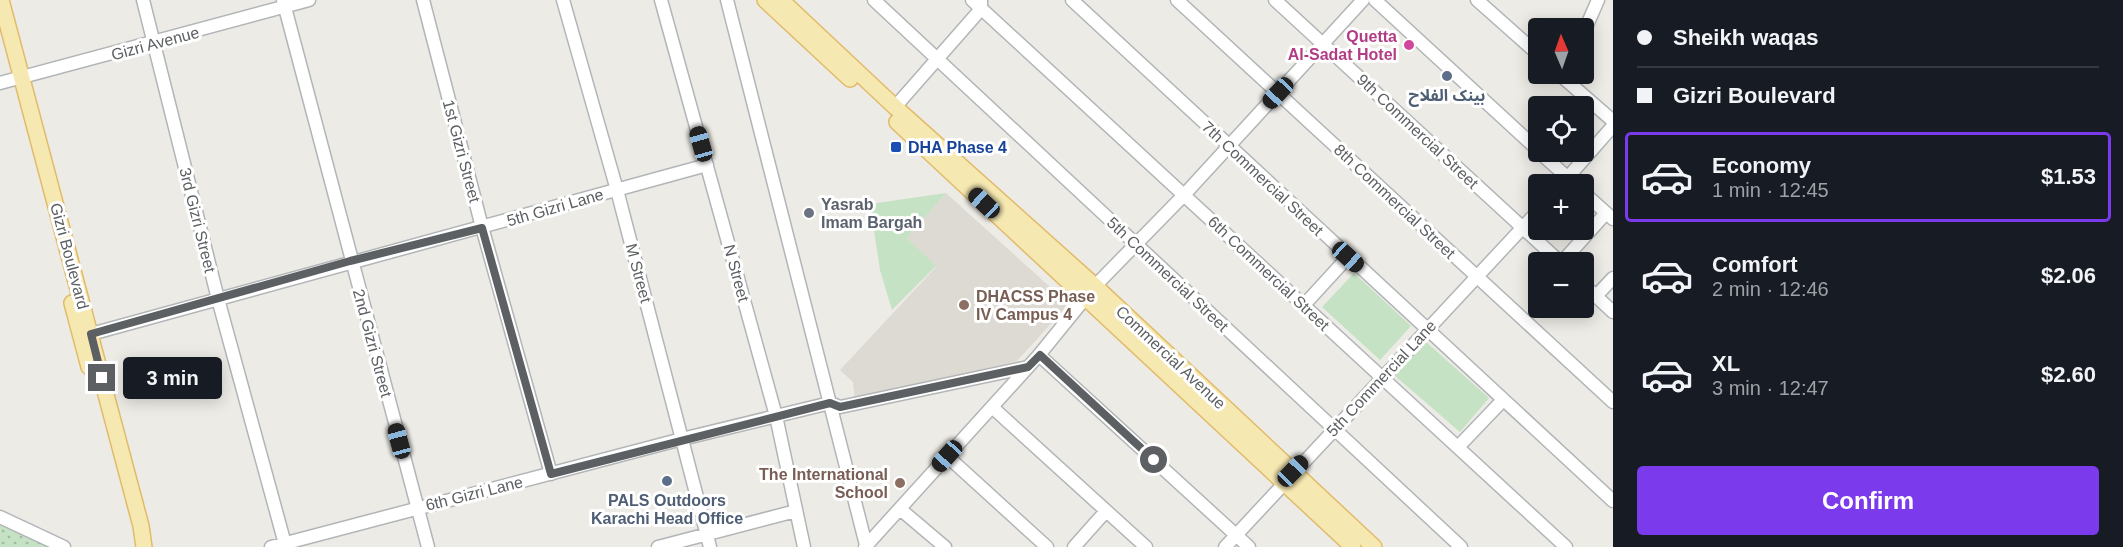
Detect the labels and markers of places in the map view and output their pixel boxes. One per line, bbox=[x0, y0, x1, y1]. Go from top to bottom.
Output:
place label: Quetta Al-Sadat Hotel bbox=[1288, 28, 1397, 63]
marker: Quetta Al-Sadat Hotel bbox=[1402, 38, 1416, 52]
marker: بینک الفلاح bbox=[1440, 69, 1454, 83]
place label: بینک الفلاح bbox=[1409, 87, 1485, 107]
place label: DHA Phase 4 bbox=[908, 139, 1007, 156]
marker: DHA Phase 4 bbox=[889, 140, 903, 154]
place label: Yasrab Imam Bargah bbox=[821, 196, 922, 231]
marker: Yasrab Imam Bargah bbox=[802, 206, 816, 220]
place label: DHACSS Phase IV Campus 4 bbox=[976, 288, 1095, 323]
marker: DHACSS Phase IV Campus 4 bbox=[957, 298, 971, 312]
place label: The International School bbox=[759, 466, 888, 501]
marker: PALS Outdoors Karachi Head Office bbox=[660, 474, 674, 488]
marker: The International School bbox=[893, 476, 907, 490]
place label: PALS Outdoors Karachi Head Office bbox=[591, 492, 743, 527]

